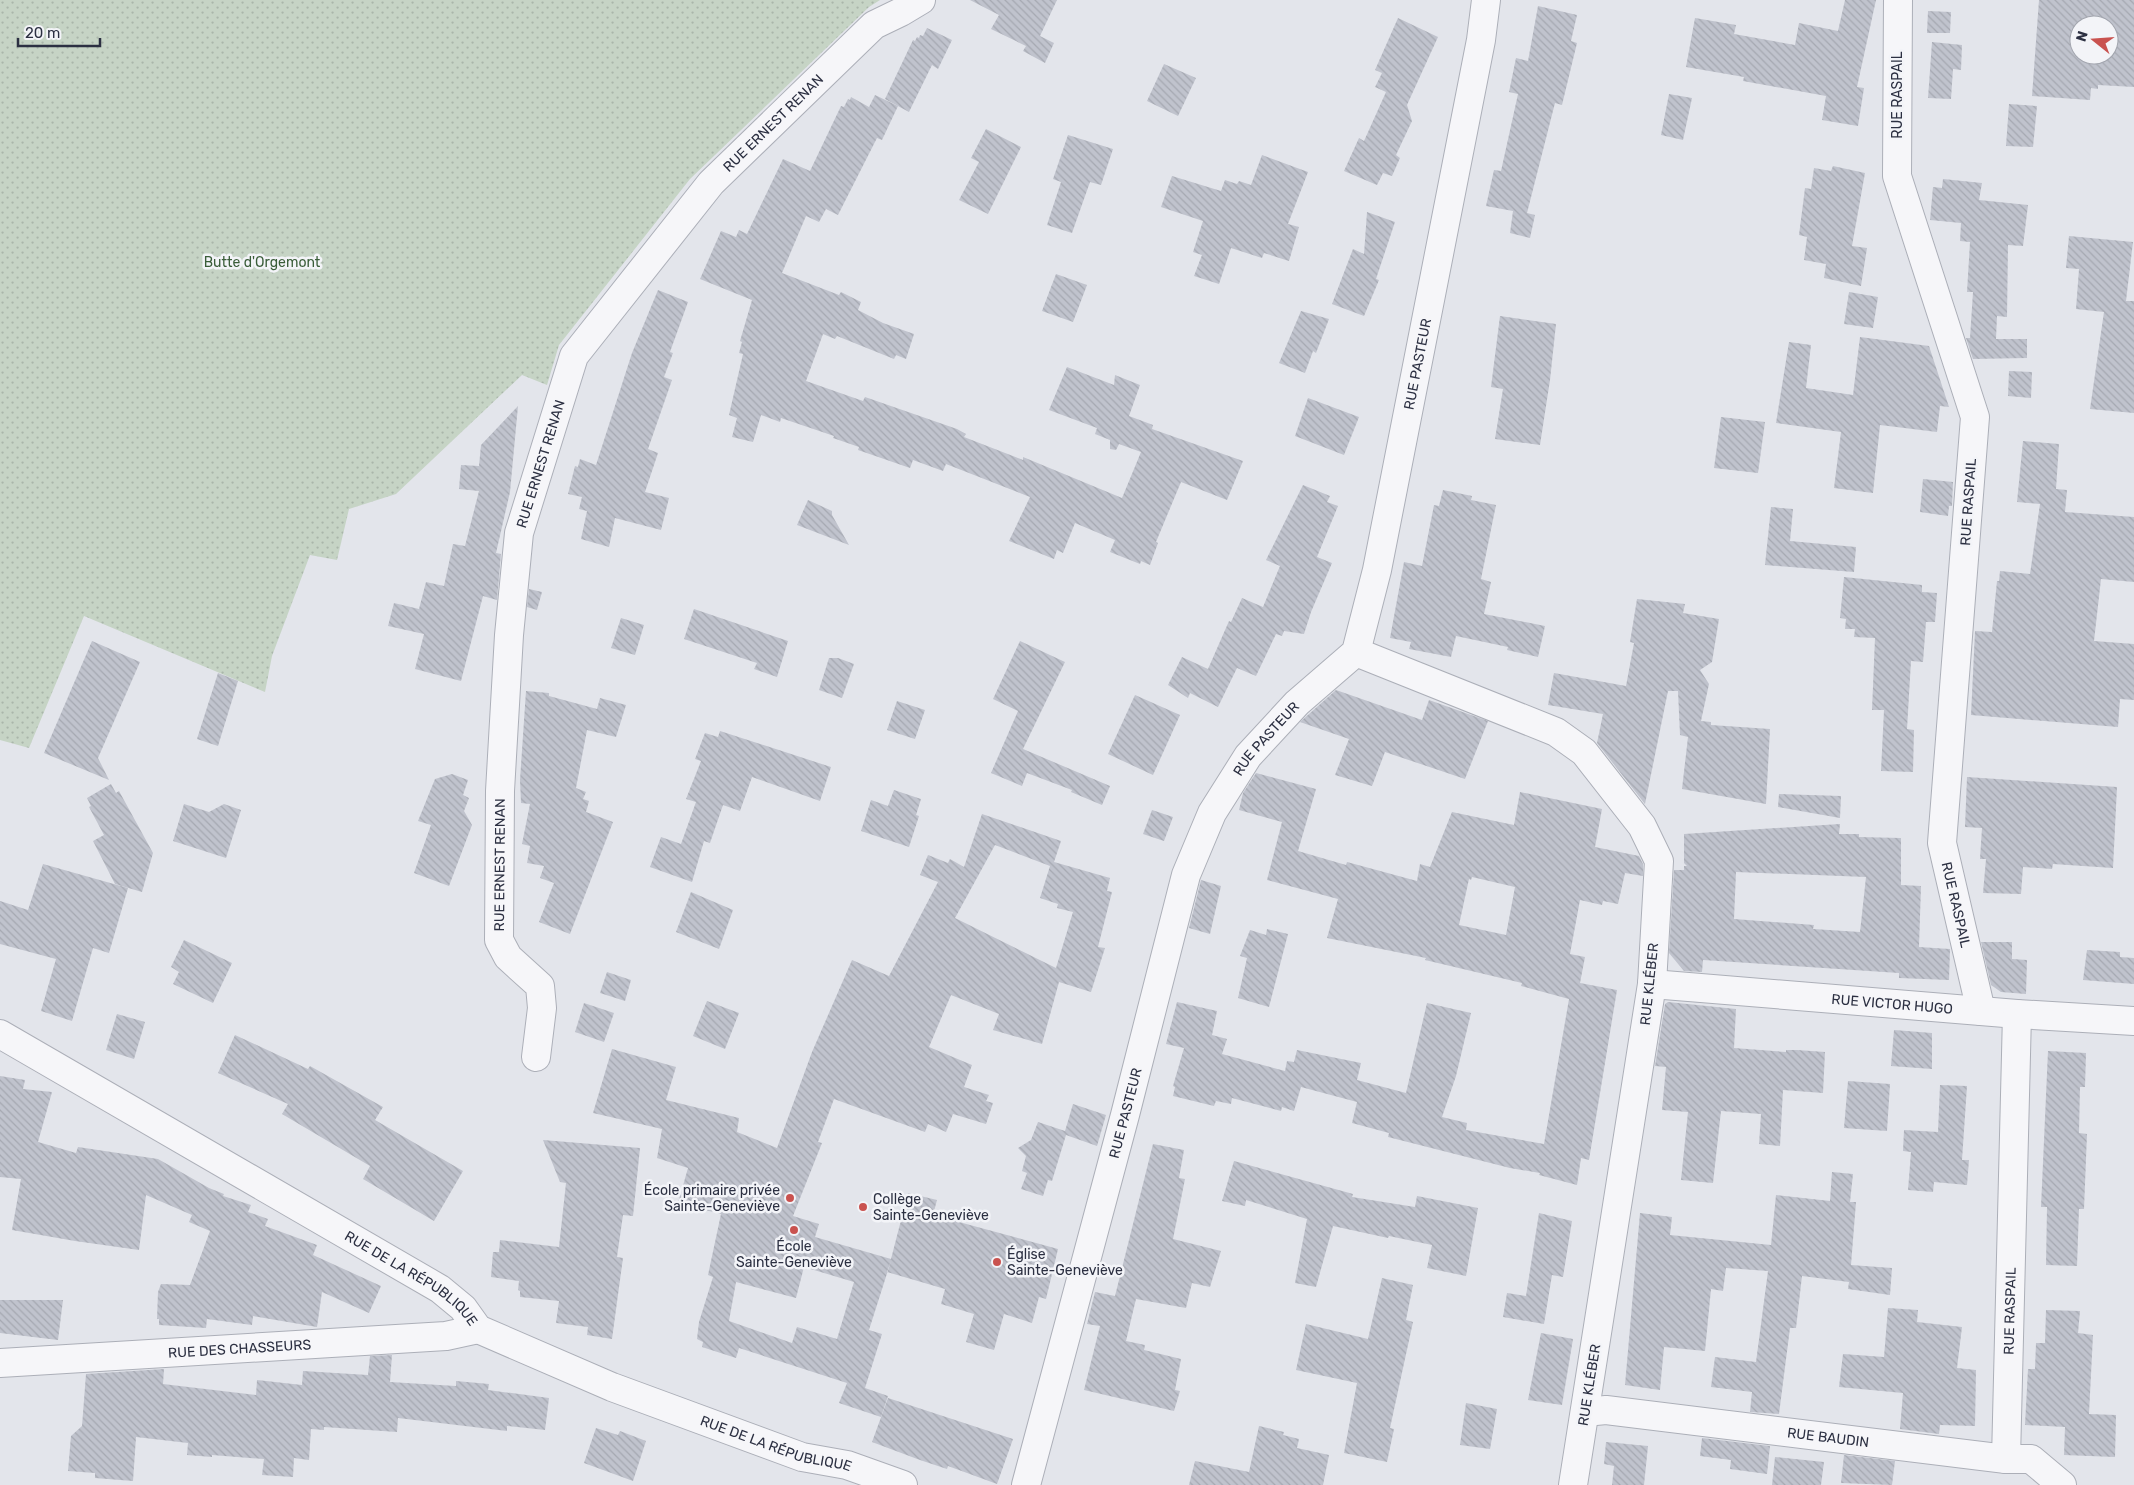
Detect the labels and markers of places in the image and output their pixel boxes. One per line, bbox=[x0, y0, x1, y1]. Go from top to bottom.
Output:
place label: École primaire privée Sainte-Geneviève bbox=[644, 1181, 780, 1215]
place label: Collège Sainte-Geneviève bbox=[873, 1191, 989, 1224]
marker: École primaire privée Sainte-Geneviève bbox=[784, 1192, 796, 1204]
marker: Collège Sainte-Geneviève bbox=[857, 1201, 869, 1213]
marker: École Sainte-Geneviève bbox=[788, 1224, 800, 1236]
place label: École Sainte-Geneviève bbox=[736, 1237, 852, 1271]
place label: Église Sainte-Geneviève bbox=[1007, 1245, 1123, 1279]
marker: Église Sainte-Geneviève bbox=[991, 1256, 1003, 1268]

